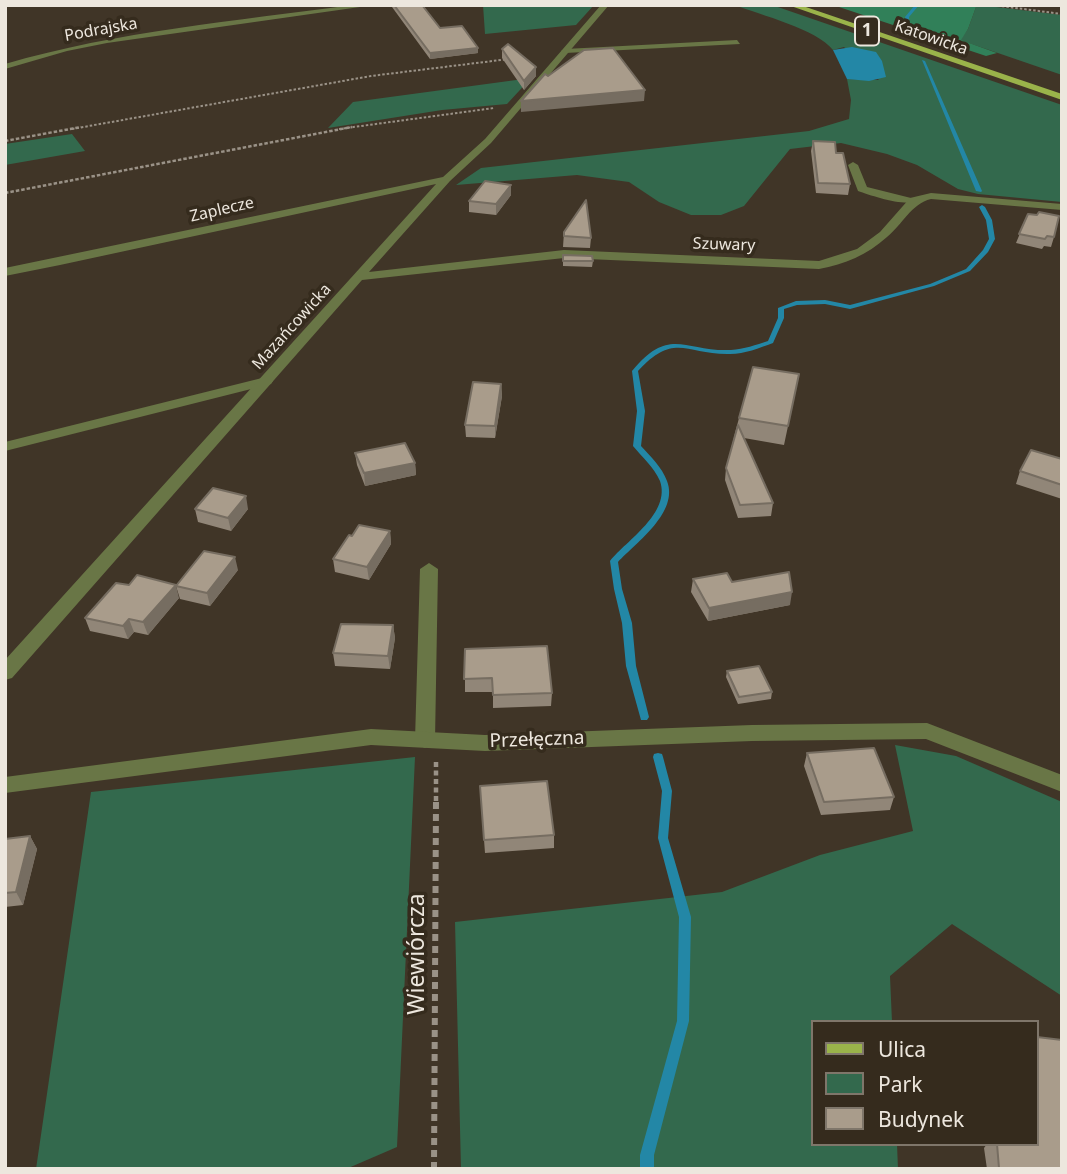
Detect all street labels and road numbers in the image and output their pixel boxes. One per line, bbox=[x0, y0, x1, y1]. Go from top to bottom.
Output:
street label: Podrajska bbox=[63, 14, 139, 46]
road number: 1 bbox=[855, 16, 879, 46]
street label: Katowicka bbox=[892, 17, 970, 59]
street label: Zaplecze bbox=[188, 193, 256, 227]
street label: Szuwary bbox=[692, 234, 756, 256]
street label: Mazańcowicka bbox=[248, 280, 336, 374]
street label: Przełęczna bbox=[489, 727, 585, 753]
street label: Wiewiórcza bbox=[403, 893, 431, 1015]

